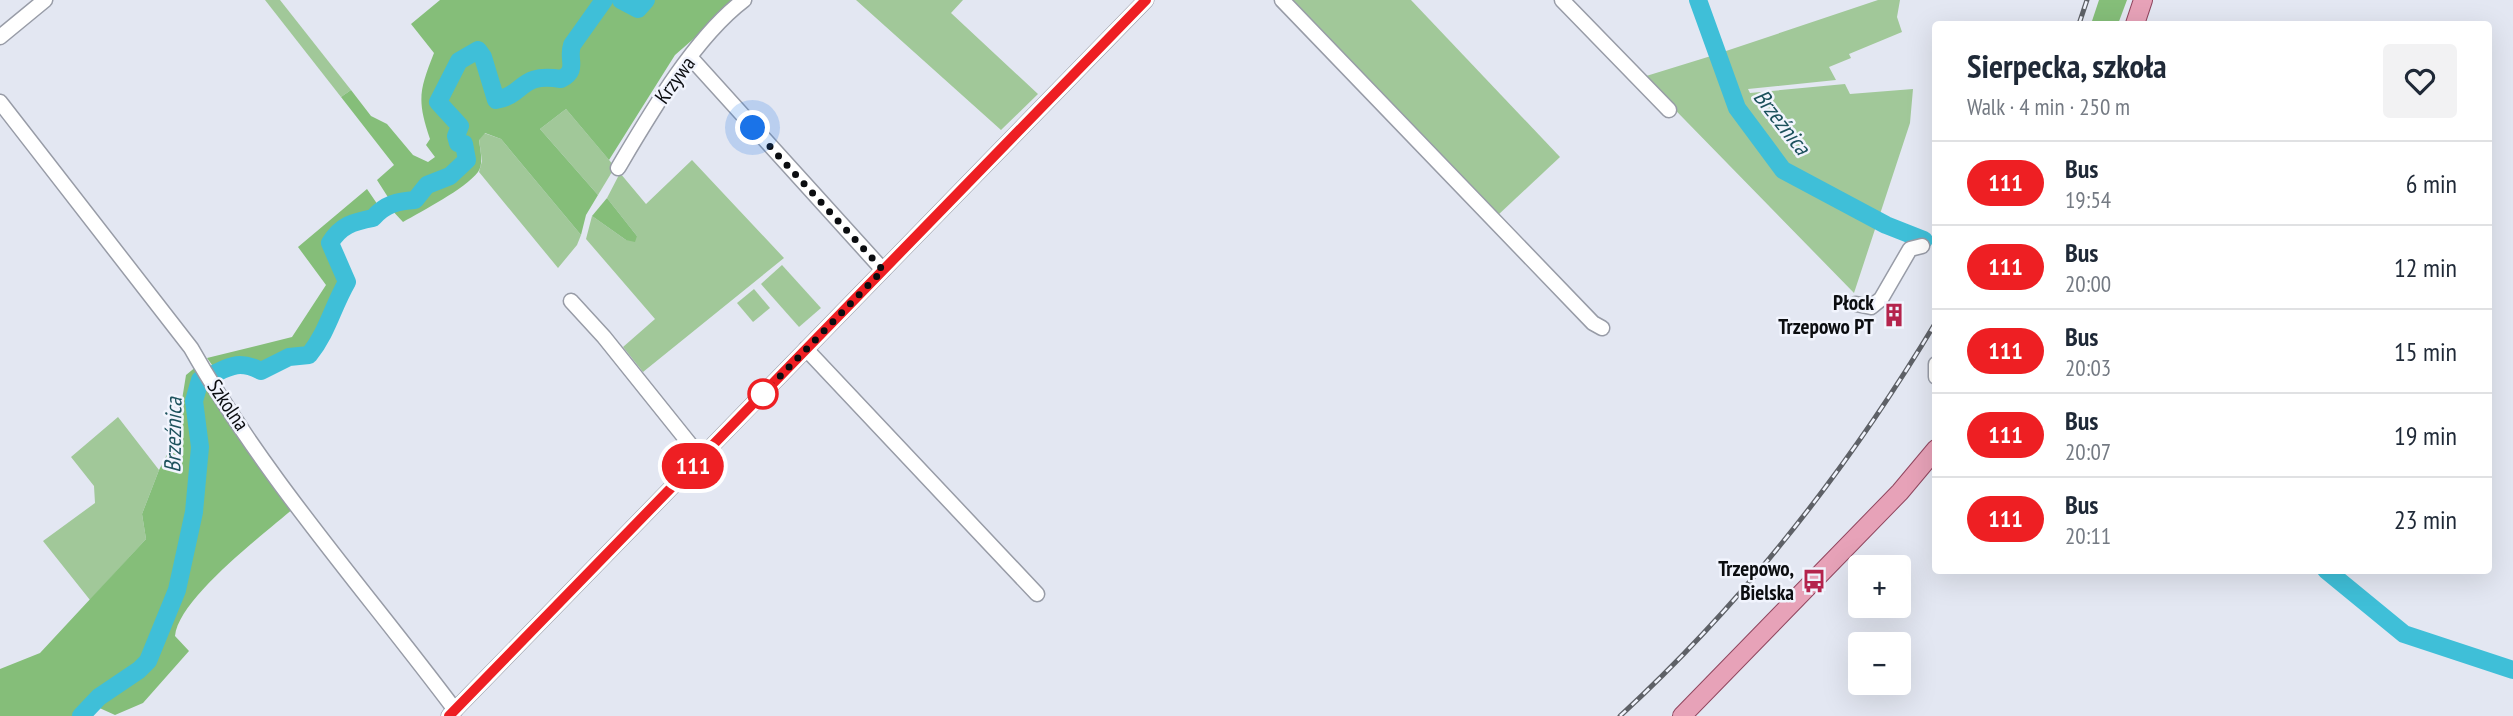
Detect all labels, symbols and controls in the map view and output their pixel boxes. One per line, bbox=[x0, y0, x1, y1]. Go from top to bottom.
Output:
text: Sierpecka, szkoła bbox=[1967, 44, 2167, 87]
button: heart bbox=[2383, 44, 2457, 118]
street label: Krzywa bbox=[648, 51, 701, 109]
water label: Brzeźnica bbox=[1748, 83, 1818, 162]
text: Walk · 4 min · 250 m bbox=[1967, 92, 2130, 121]
your location bbox=[735, 110, 770, 145]
text: Bus bbox=[2065, 152, 2098, 185]
text: 111 bbox=[1988, 167, 2023, 198]
text: 6 min bbox=[2406, 167, 2457, 200]
text: 19:54 bbox=[2065, 185, 2111, 214]
text: Bus bbox=[2065, 236, 2098, 269]
text: 111 bbox=[1988, 251, 2023, 282]
text: 12 min bbox=[2394, 251, 2457, 284]
text: 20:00 bbox=[2065, 269, 2111, 298]
place label: Płock Trzepowo PT bbox=[1778, 289, 1874, 340]
building icon: Płock Trzepowo PT bbox=[1880, 301, 1908, 329]
text: Bus bbox=[2065, 320, 2098, 353]
text: 111 bbox=[1988, 335, 2023, 366]
text: 15 min bbox=[2394, 335, 2457, 368]
text: 20:03 bbox=[2065, 353, 2111, 382]
street label: Szkolna bbox=[202, 374, 255, 436]
unlabelled marker bbox=[748, 379, 778, 409]
water label: Brzeźnica bbox=[157, 395, 188, 473]
text: Bus bbox=[2065, 404, 2098, 437]
text: 111 bbox=[1988, 419, 2023, 450]
text: 19 min bbox=[2394, 419, 2457, 452]
text: 20:07 bbox=[2065, 437, 2111, 466]
line badge: 111 bbox=[653, 443, 733, 489]
text: 111 bbox=[676, 450, 710, 481]
text: Bus bbox=[2065, 488, 2098, 521]
text: 111 bbox=[1988, 503, 2023, 534]
text: 23 min bbox=[2394, 503, 2457, 536]
text: 20:11 bbox=[2065, 521, 2111, 550]
place label: Trzepowo, Bielska bbox=[1718, 555, 1794, 606]
map controls bbox=[1848, 555, 1911, 695]
button: + bbox=[1848, 555, 1911, 618]
bus stop icon: Trzepowo, Bielska bbox=[1800, 567, 1828, 595]
button: − bbox=[1848, 632, 1911, 695]

